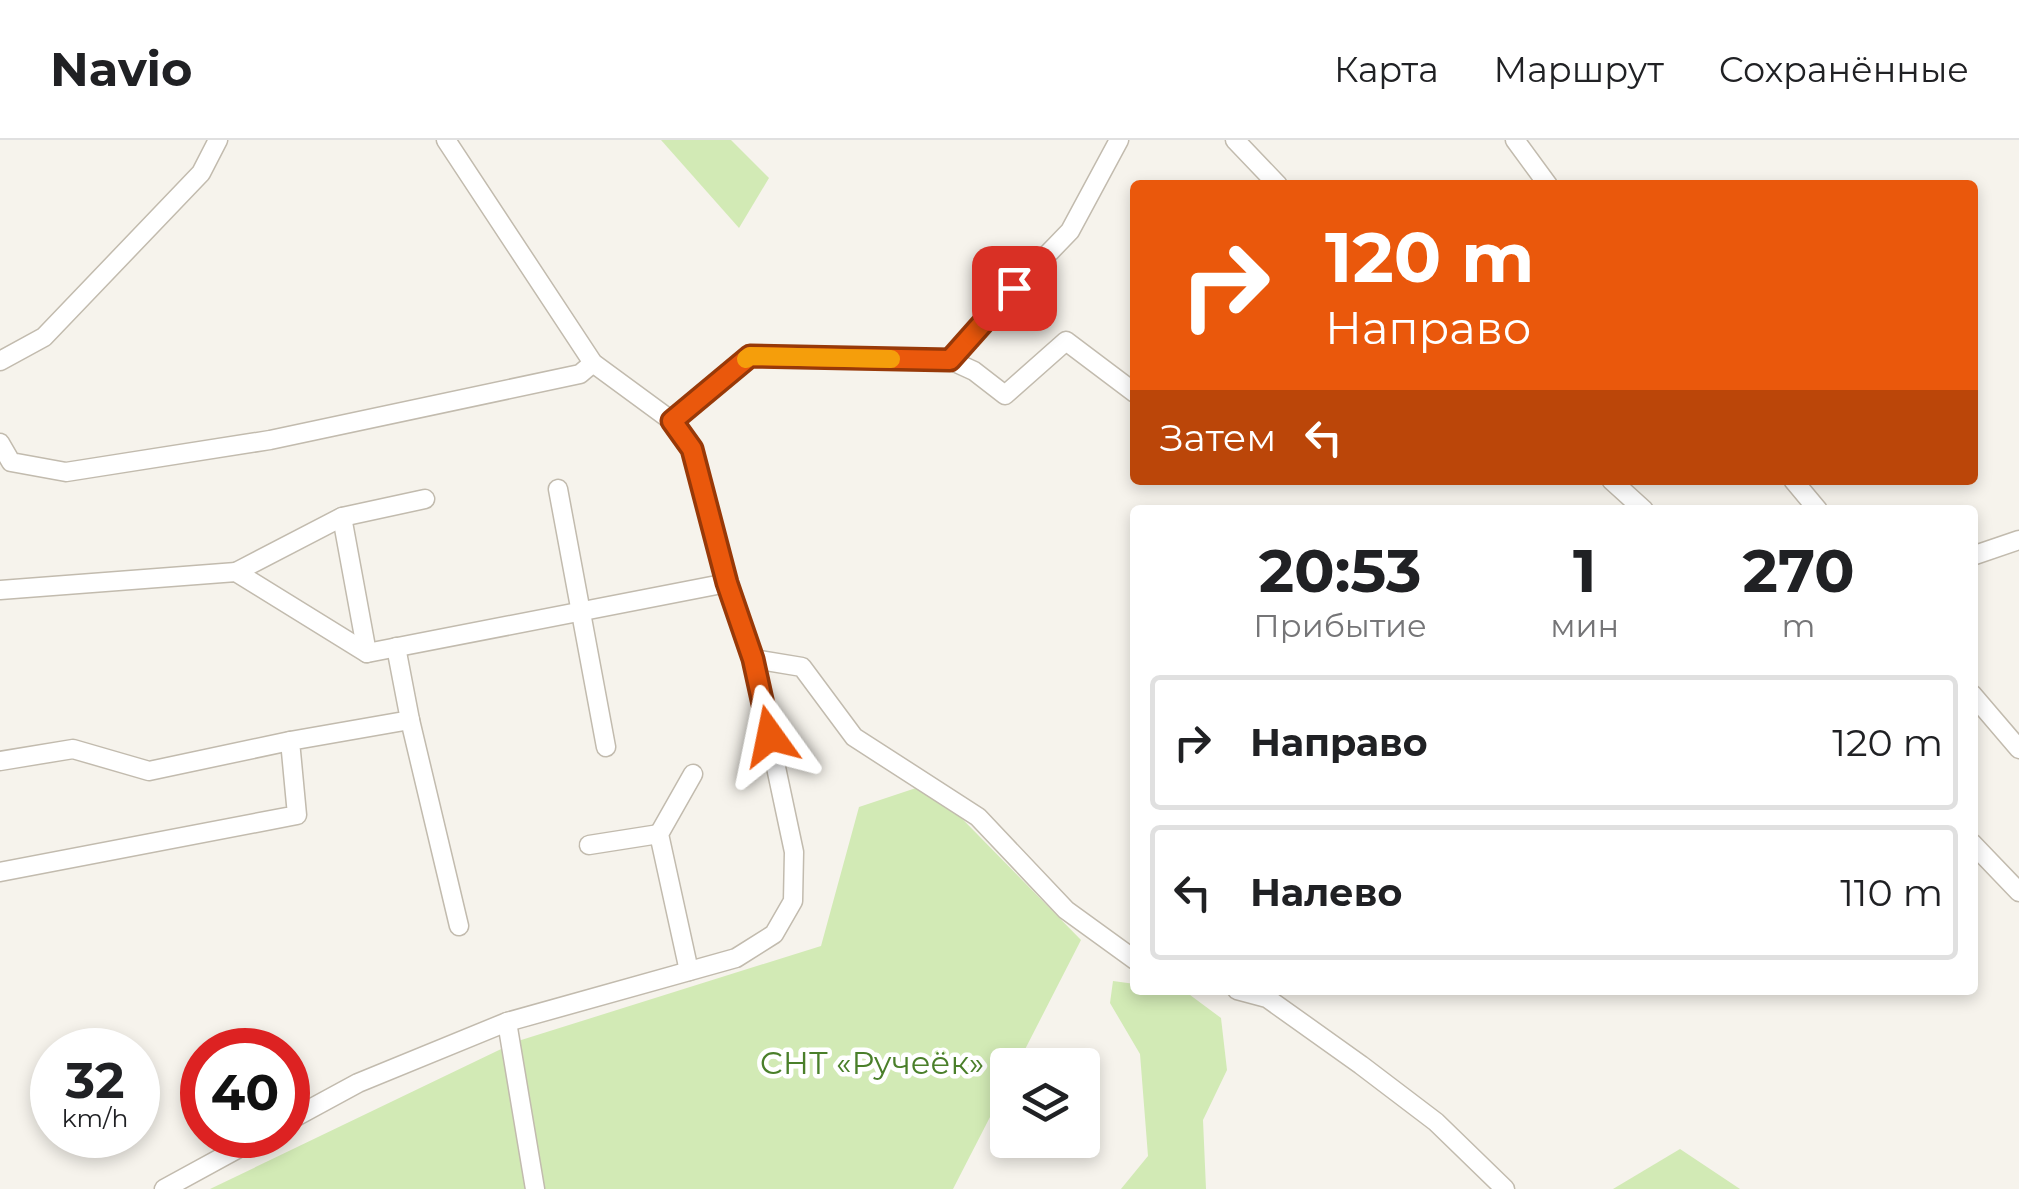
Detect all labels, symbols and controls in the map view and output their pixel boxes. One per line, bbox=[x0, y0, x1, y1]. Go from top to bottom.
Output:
text: Navio bbox=[50, 40, 193, 98]
text: Карта bbox=[1334, 48, 1439, 91]
text: Маршрут bbox=[1494, 48, 1664, 91]
text: Сохранённые bbox=[1719, 48, 1969, 91]
text: 120 m bbox=[1325, 214, 1535, 300]
icon: right bbox=[1160, 220, 1290, 350]
pin bbox=[972, 246, 1057, 331]
icon: arrive bbox=[987, 261, 1042, 316]
text: Направо bbox=[1325, 300, 1531, 355]
icon: left bbox=[1296, 410, 1351, 465]
text: Затем bbox=[1160, 414, 1276, 461]
text: 20:53 bbox=[1259, 534, 1422, 607]
text: 1 bbox=[1573, 534, 1596, 607]
text: 270 bbox=[1743, 534, 1855, 607]
text: Прибытие bbox=[1253, 606, 1427, 645]
text: мин bbox=[1550, 606, 1619, 645]
text: m bbox=[1782, 606, 1816, 645]
position arrow bbox=[718, 684, 822, 788]
icon: right bbox=[1165, 715, 1220, 770]
text: Направо bbox=[1250, 719, 1428, 766]
text: 120 m bbox=[1832, 719, 1943, 766]
icon: left bbox=[1165, 865, 1220, 920]
text: Налево bbox=[1250, 869, 1402, 916]
text: 110 m bbox=[1840, 869, 1943, 916]
speed limit sign: 40 bbox=[180, 1028, 310, 1158]
park label: СНТ «Ручеёк» bbox=[760, 1043, 984, 1082]
map controls bbox=[990, 1048, 1100, 1158]
button: layers bbox=[990, 1048, 1100, 1158]
text: 32 bbox=[66, 1050, 124, 1111]
text: km/h bbox=[62, 1103, 128, 1133]

